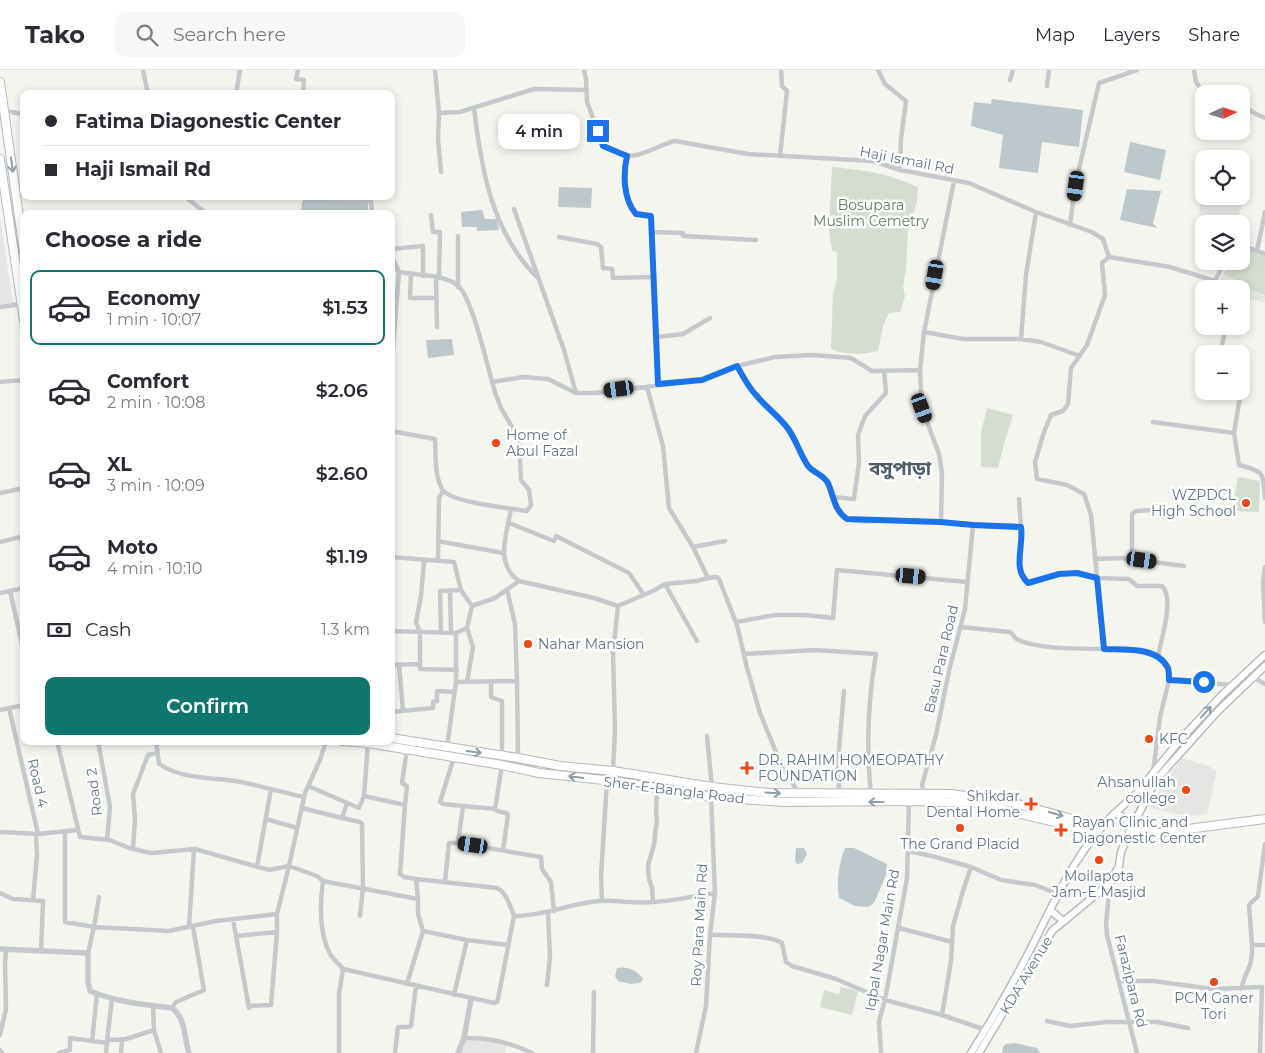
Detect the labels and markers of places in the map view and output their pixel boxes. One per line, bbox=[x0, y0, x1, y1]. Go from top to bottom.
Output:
place label: Home of Abul Fazal bbox=[506, 426, 578, 460]
marker: Home of Abul Fazal bbox=[490, 437, 502, 449]
place label: WZPDCL High School bbox=[1151, 486, 1237, 520]
marker: WZPDCL High School bbox=[1240, 497, 1252, 509]
place label: Nahar Mansion bbox=[538, 635, 645, 653]
marker: Nahar Mansion bbox=[522, 638, 534, 650]
place label: KFC bbox=[1159, 730, 1188, 748]
marker: KFC bbox=[1143, 733, 1155, 745]
place label: DR. RAHIM HOMEOPATHY FOUNDATION bbox=[758, 751, 944, 785]
marker: DR. RAHIM HOMEOPATHY FOUNDATION bbox=[740, 761, 754, 775]
place label: Ahsanullah college bbox=[1097, 773, 1176, 807]
marker: Ahsanullah college bbox=[1180, 784, 1192, 796]
place label: Shikdar Dental Home bbox=[926, 787, 1020, 821]
marker: Shikdar Dental Home bbox=[1024, 797, 1038, 811]
place label: Rayan Clinic and Diagonestic Center bbox=[1072, 813, 1207, 847]
marker: The Grand Placid bbox=[954, 822, 966, 834]
marker: Rayan Clinic and Diagonestic Center bbox=[1054, 823, 1068, 837]
place label: The Grand Placid bbox=[900, 835, 1020, 853]
marker: Moilapota Jam-E Masjid bbox=[1093, 854, 1105, 866]
place label: Moilapota Jam-E Masjid bbox=[1051, 867, 1146, 901]
marker: PCM Ganer Tori bbox=[1208, 976, 1220, 988]
place label: PCM Ganer Tori bbox=[1174, 989, 1254, 1023]

